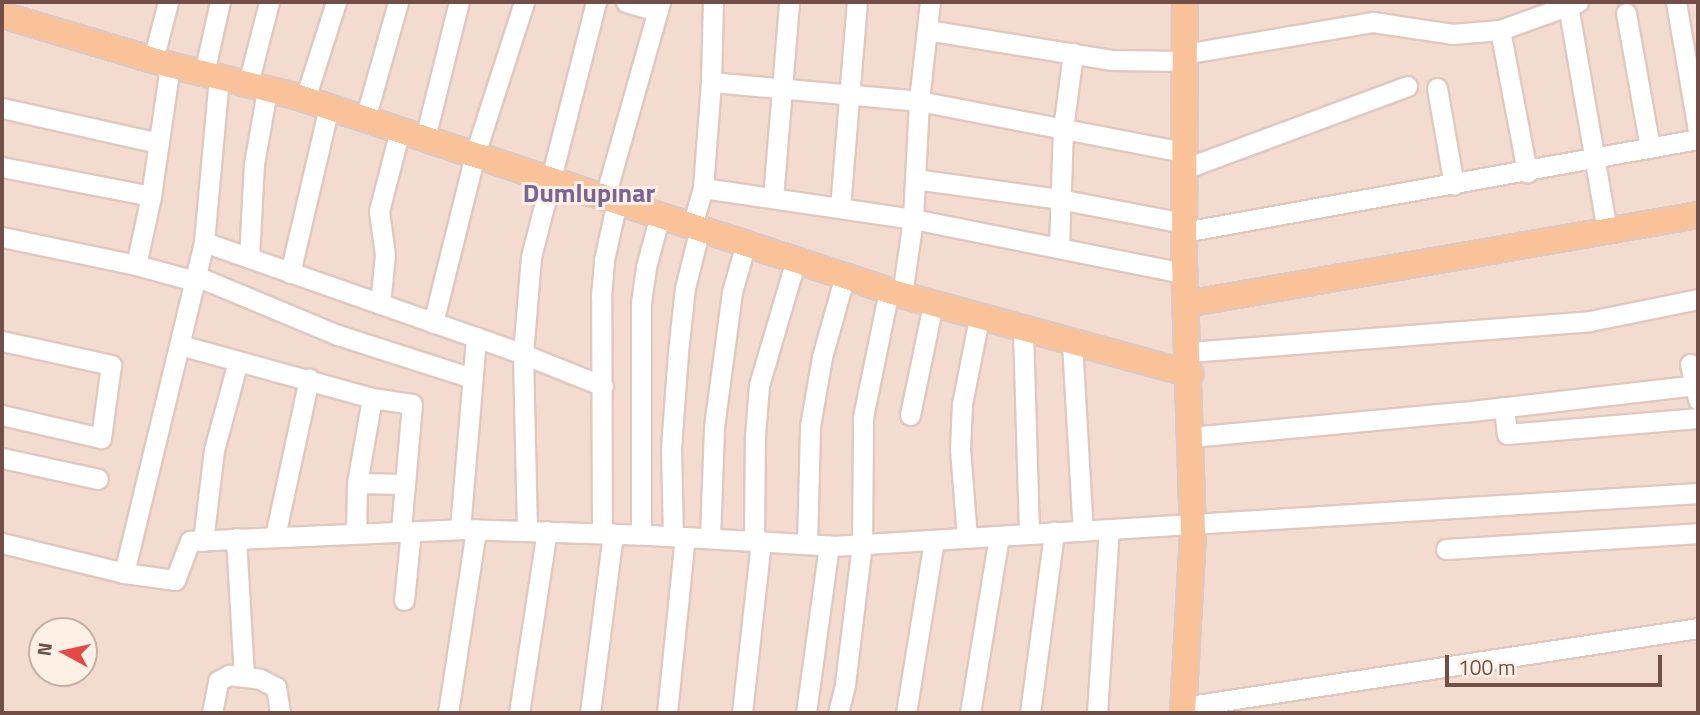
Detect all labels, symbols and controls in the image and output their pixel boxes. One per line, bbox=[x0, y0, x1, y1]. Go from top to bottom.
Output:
district label: Dumlupınar bbox=[523, 177, 655, 209]
north arrow bbox=[28, 617, 98, 687]
text: N bbox=[28, 641, 59, 658]
scale bar bbox=[1448, 642, 1665, 686]
text: 100 m bbox=[1458, 651, 1515, 683]

